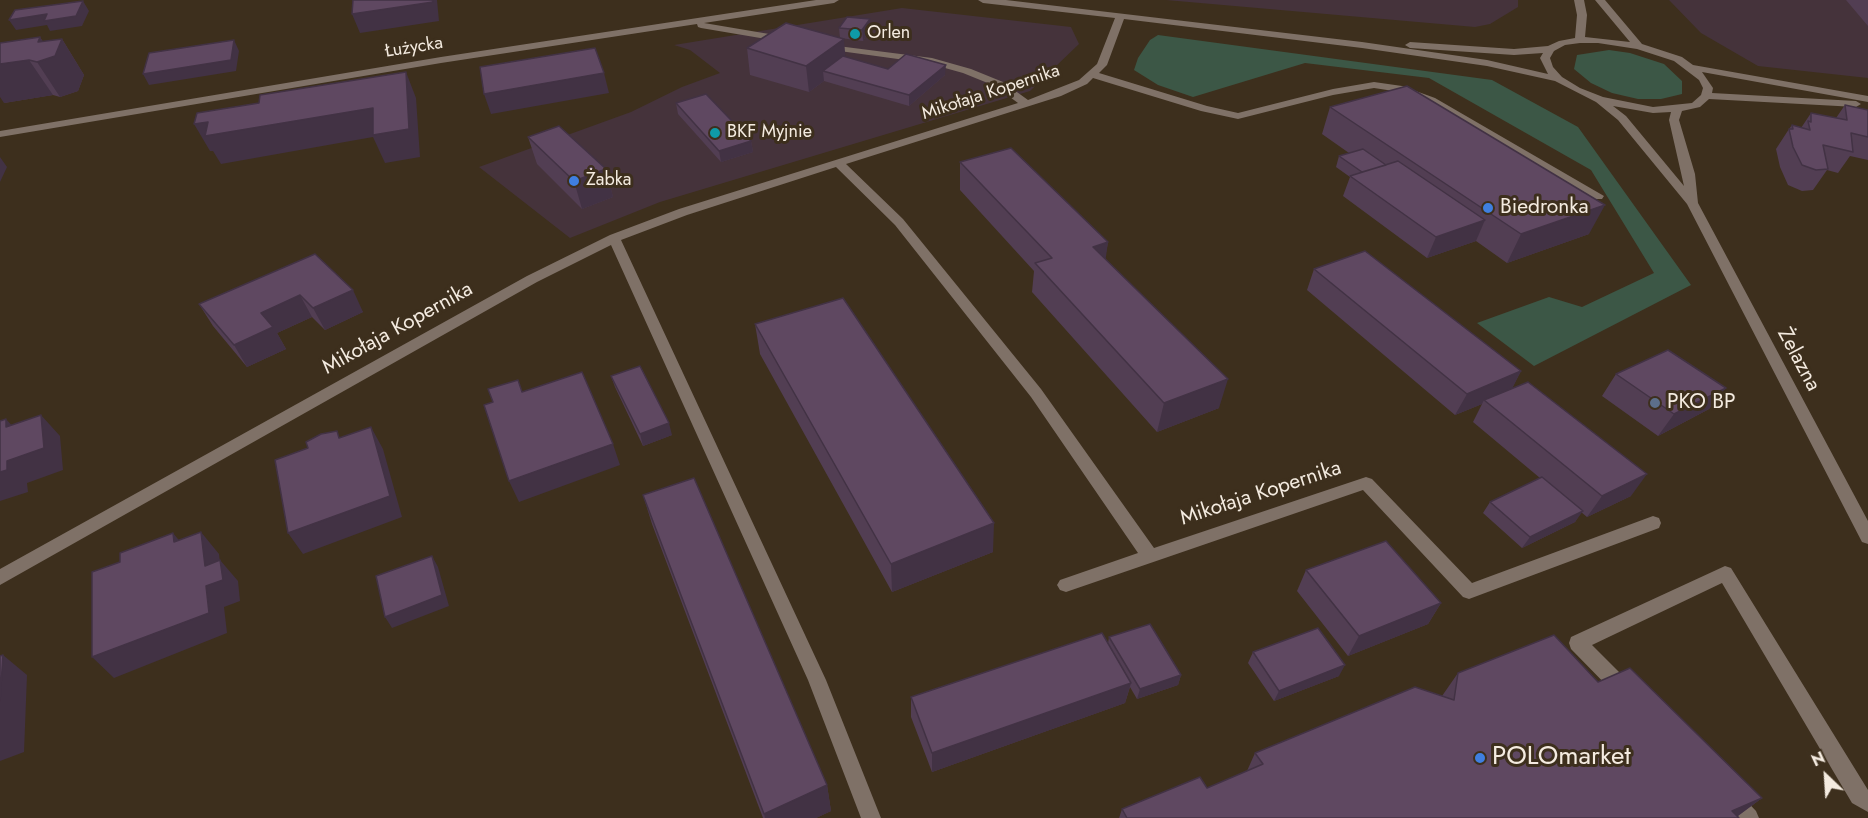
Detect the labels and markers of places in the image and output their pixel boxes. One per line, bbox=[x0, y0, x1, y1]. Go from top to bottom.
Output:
place label: Orlen bbox=[867, 23, 910, 45]
marker: Orlen bbox=[848, 27, 862, 41]
place label: BKF Myjnie bbox=[727, 122, 812, 144]
marker: BKF Myjnie bbox=[708, 126, 722, 140]
place label: Żabka bbox=[586, 170, 631, 192]
marker: Żabka bbox=[567, 174, 581, 188]
place label: Biedronka bbox=[1500, 195, 1589, 221]
marker: Biedronka bbox=[1481, 201, 1495, 215]
place label: PKO BP bbox=[1667, 390, 1735, 416]
marker: PKO BP bbox=[1648, 396, 1662, 410]
place label: POLOmarket bbox=[1492, 742, 1631, 774]
marker: POLOmarket bbox=[1473, 751, 1487, 765]

